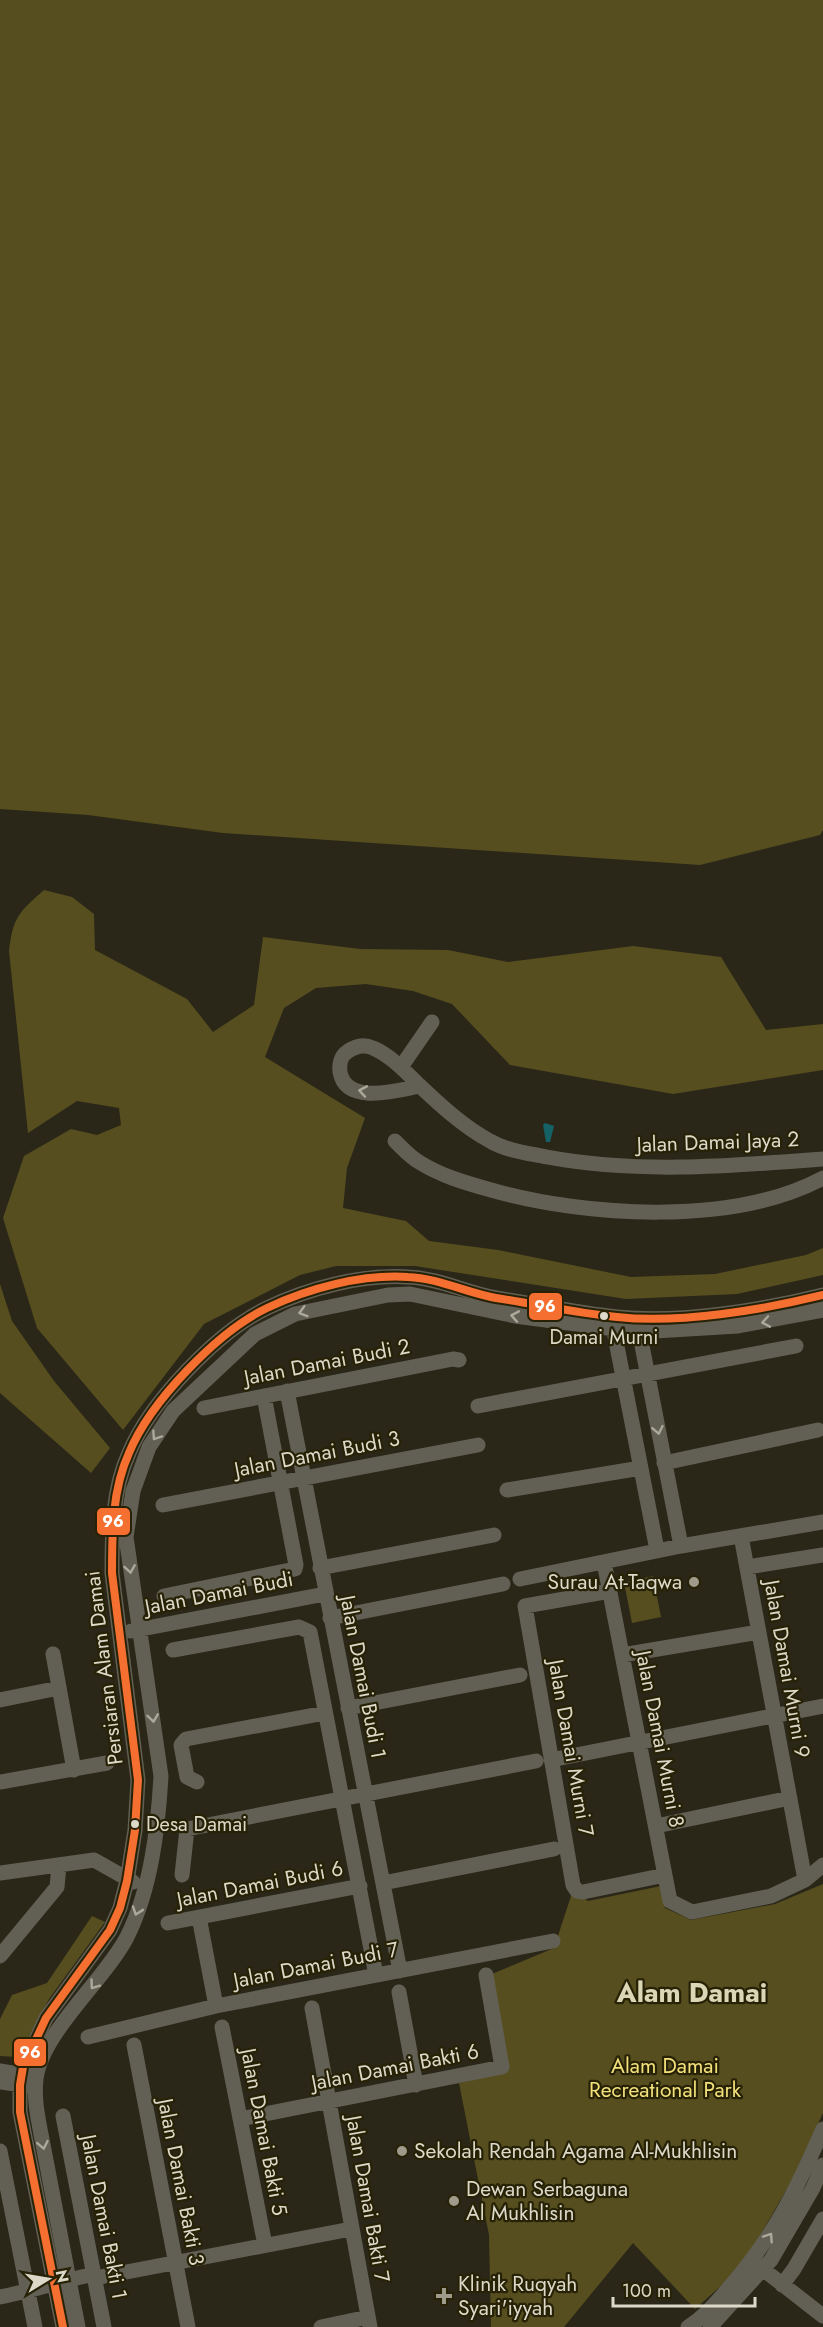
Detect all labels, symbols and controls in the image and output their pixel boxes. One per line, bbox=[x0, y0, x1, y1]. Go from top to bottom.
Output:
one-way arrow bbox=[358, 1085, 368, 1098]
street label: Jalan Damai Jaya 2 bbox=[633, 1124, 800, 1160]
line badge: 96 bbox=[528, 1292, 563, 1321]
text: 96 bbox=[534, 1295, 556, 1318]
one-way arrow bbox=[298, 1305, 309, 1317]
one-way arrow bbox=[510, 1310, 520, 1323]
marker: Damai Murni bbox=[598, 1310, 610, 1322]
one-way arrow bbox=[761, 1315, 771, 1328]
place label: Damai Murni bbox=[550, 1323, 658, 1352]
street label: Jalan Damai Budi 2 bbox=[239, 1331, 413, 1393]
street label: Jalan Damai Budi 3 bbox=[229, 1423, 402, 1485]
one-way arrow bbox=[651, 1425, 664, 1435]
one-way arrow bbox=[152, 1429, 163, 1440]
line badge: 96 bbox=[96, 1507, 131, 1536]
text: 96 bbox=[102, 1510, 124, 1533]
one-way arrow bbox=[123, 1563, 136, 1573]
street label: Jalan Damai Budi bbox=[139, 1564, 296, 1623]
place label: Surau At-Taqwa bbox=[547, 1567, 682, 1597]
street label: Persiaran Alam Damai bbox=[77, 1569, 131, 1767]
marker: Surau At-Taqwa bbox=[687, 1575, 701, 1589]
street label: Jalan Damai Murni 9 bbox=[756, 1575, 817, 1760]
street label: Jalan Damai Budi 1 bbox=[332, 1590, 394, 1761]
street label: Jalan Damai Murni 8 bbox=[628, 1645, 692, 1830]
street label: Jalan Damai Murni 7 bbox=[540, 1654, 601, 1839]
one-way arrow bbox=[146, 1713, 158, 1723]
place label: Desa Damai bbox=[146, 1810, 247, 1839]
marker: Desa Damai bbox=[129, 1818, 141, 1830]
street label: Jalan Damai Budi 6 bbox=[171, 1853, 346, 1915]
one-way arrow bbox=[131, 1905, 144, 1916]
street label: Jalan Damai Budi 7 bbox=[228, 1934, 401, 1996]
district label: Alam Damai bbox=[616, 1973, 767, 2012]
one-way arrow bbox=[90, 1978, 101, 1989]
street label: Jalan Damai Bakti 6 bbox=[306, 2036, 481, 2099]
line badge: 96 bbox=[13, 2038, 47, 2067]
text: 96 bbox=[19, 2041, 41, 2064]
street label: Jalan Damai Bakti 5 bbox=[233, 2043, 295, 2218]
park label: Alam Damai Recreational Park bbox=[589, 2051, 742, 2105]
street label: Jalan Damai Bakti 3 bbox=[150, 2093, 212, 2268]
street label: Jalan Damai Bakti 7 bbox=[338, 2110, 397, 2285]
street label: Jalan Damai Bakti 1 bbox=[73, 2129, 135, 2302]
place label: Sekolah Rendah Agama Al-Mukhlisin bbox=[414, 2136, 737, 2166]
one-way arrow bbox=[36, 2140, 49, 2150]
marker: Sekolah Rendah Agama Al-Mukhlisin bbox=[395, 2144, 409, 2158]
place label: Dewan Serbaguna Al Mukhlisin bbox=[466, 2174, 628, 2228]
marker: Dewan Serbaguna Al Mukhlisin bbox=[447, 2194, 461, 2208]
one-way arrow bbox=[762, 2233, 773, 2244]
north arrow bbox=[18, 2249, 78, 2309]
text: N bbox=[50, 2268, 75, 2285]
place label: Klinik Ruqyah Syari'iyyah bbox=[458, 2269, 577, 2323]
scale bar bbox=[613, 2270, 756, 2308]
text: 100 m bbox=[622, 2278, 671, 2304]
marker: Klinik Ruqyah Syari'iyyah bbox=[435, 2287, 453, 2305]

